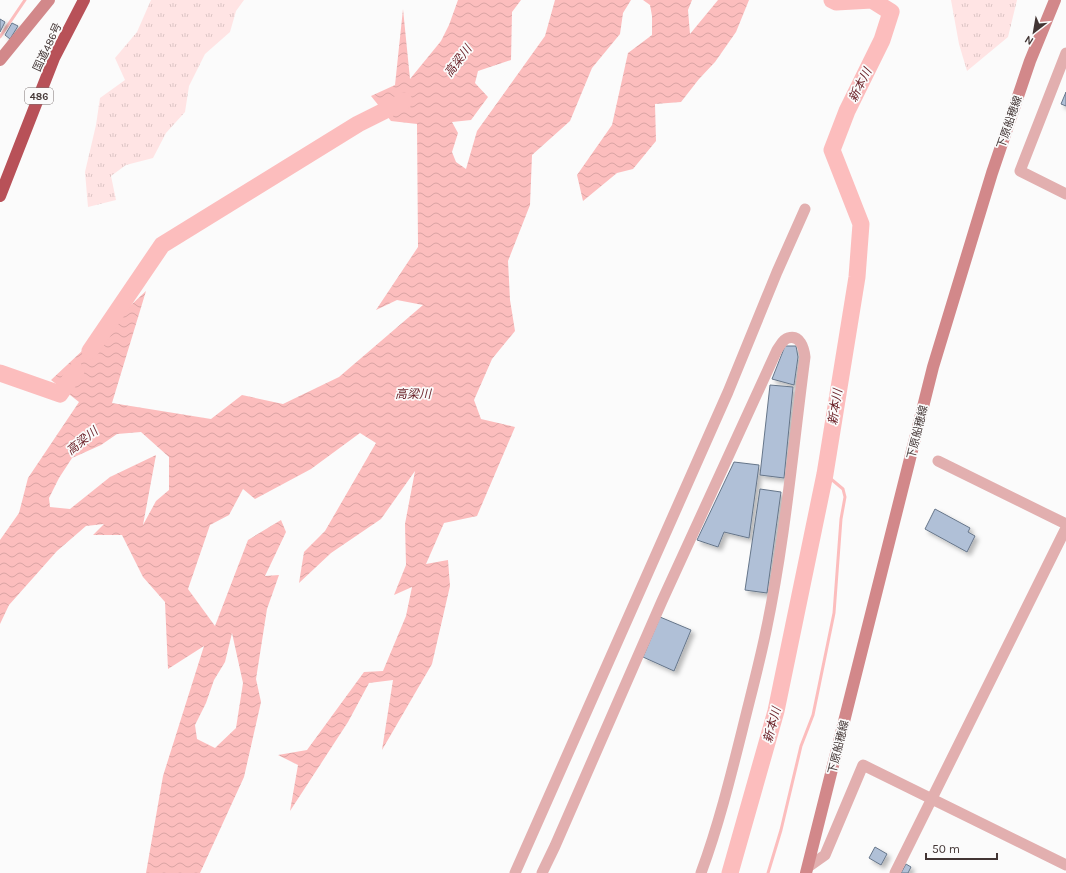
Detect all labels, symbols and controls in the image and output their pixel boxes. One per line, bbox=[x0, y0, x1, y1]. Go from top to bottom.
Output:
north arrow bbox=[1014, 12, 1054, 52]
street label: 国道486号 bbox=[31, 21, 64, 74]
text: N bbox=[1022, 33, 1036, 48]
water label: 高梁川 bbox=[442, 41, 476, 80]
water label: 新本川 bbox=[846, 64, 875, 104]
road number: 486 bbox=[25, 88, 53, 104]
street label: 下原船穂線 bbox=[994, 94, 1025, 150]
water label: 新本川 bbox=[825, 386, 845, 426]
water label: 高梁川 bbox=[395, 387, 433, 401]
street label: 下原船穂線 bbox=[905, 404, 930, 460]
water label: 高梁川 bbox=[64, 423, 102, 458]
water label: 新本川 bbox=[761, 704, 784, 744]
street label: 下原船穂線 bbox=[826, 719, 851, 775]
scale bar bbox=[926, 835, 997, 861]
text: 50 m bbox=[932, 842, 960, 856]

